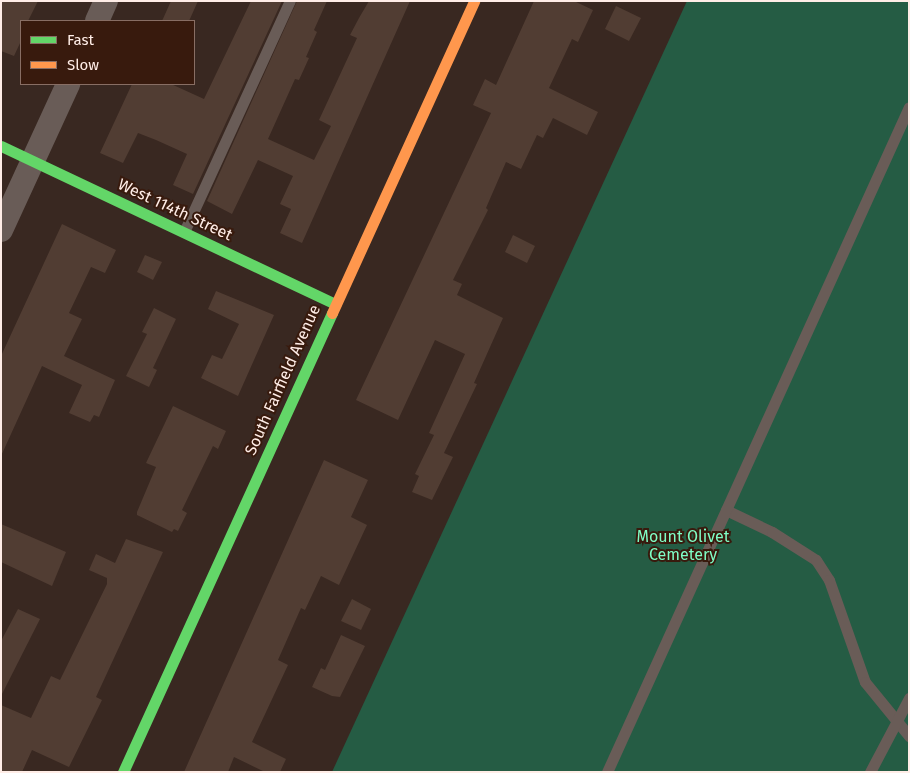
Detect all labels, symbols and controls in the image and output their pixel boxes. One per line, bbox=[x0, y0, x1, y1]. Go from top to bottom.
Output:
legend bbox=[20, 20, 195, 85]
text: Fast bbox=[67, 31, 94, 49]
text: Slow bbox=[67, 56, 99, 74]
street label: West 114th Street bbox=[115, 175, 235, 245]
street label: South Fairfield Avenue bbox=[241, 302, 325, 458]
park label: Mount Olivet Cemetery bbox=[636, 527, 730, 565]

